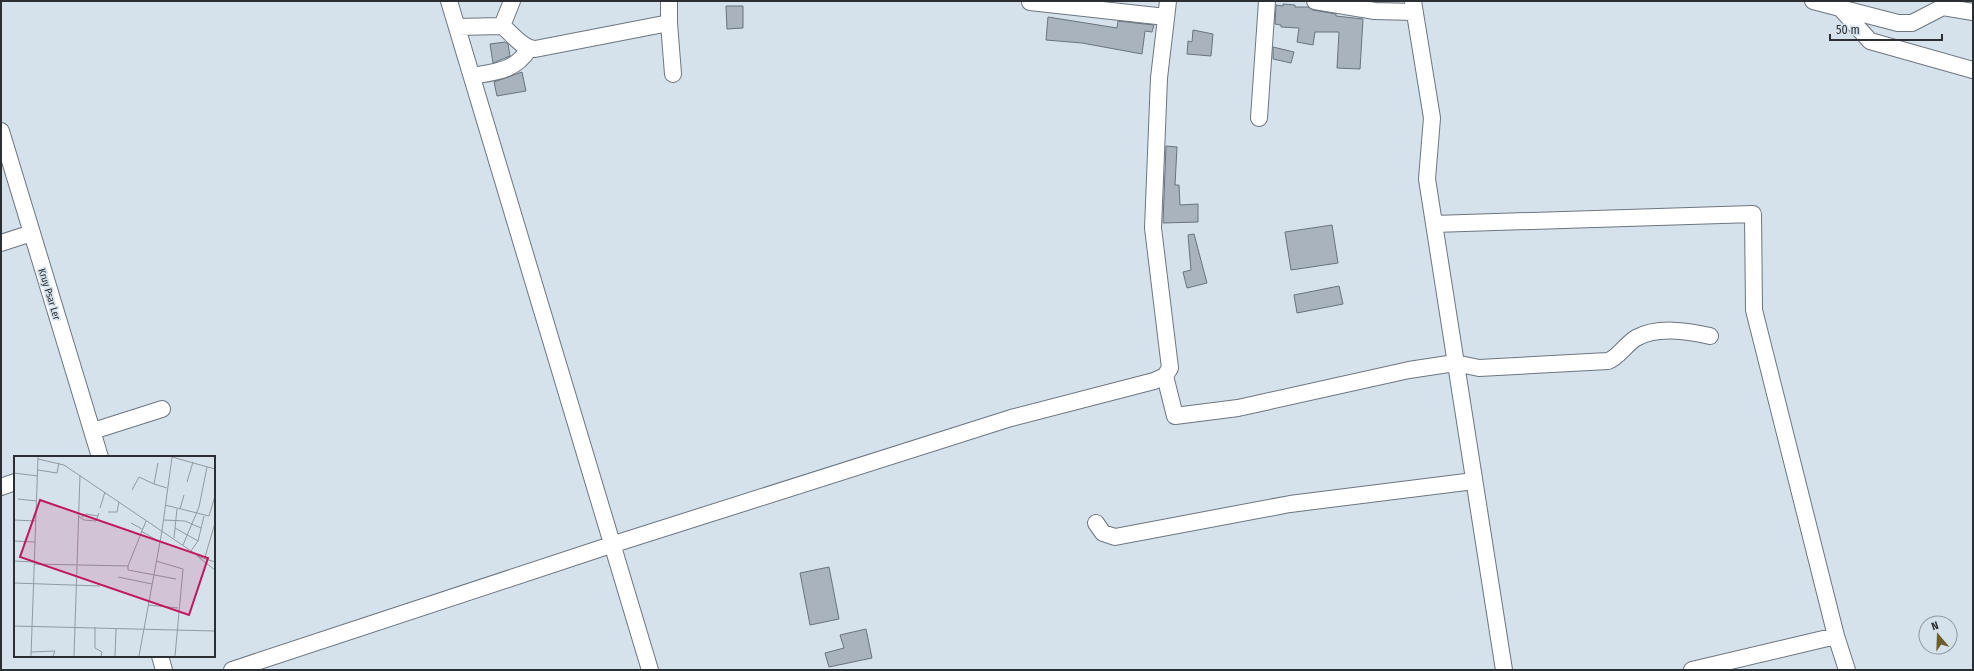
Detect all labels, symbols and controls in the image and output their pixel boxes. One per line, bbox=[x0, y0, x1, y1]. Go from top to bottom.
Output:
scale bar bbox=[1830, 16, 1942, 42]
text: 50 m bbox=[1836, 23, 1860, 37]
street label: Kruy Psar Ler bbox=[36, 267, 63, 322]
inset map bbox=[14, 456, 215, 657]
north arrow bbox=[1918, 615, 1958, 655]
text: N bbox=[1930, 619, 1940, 633]

